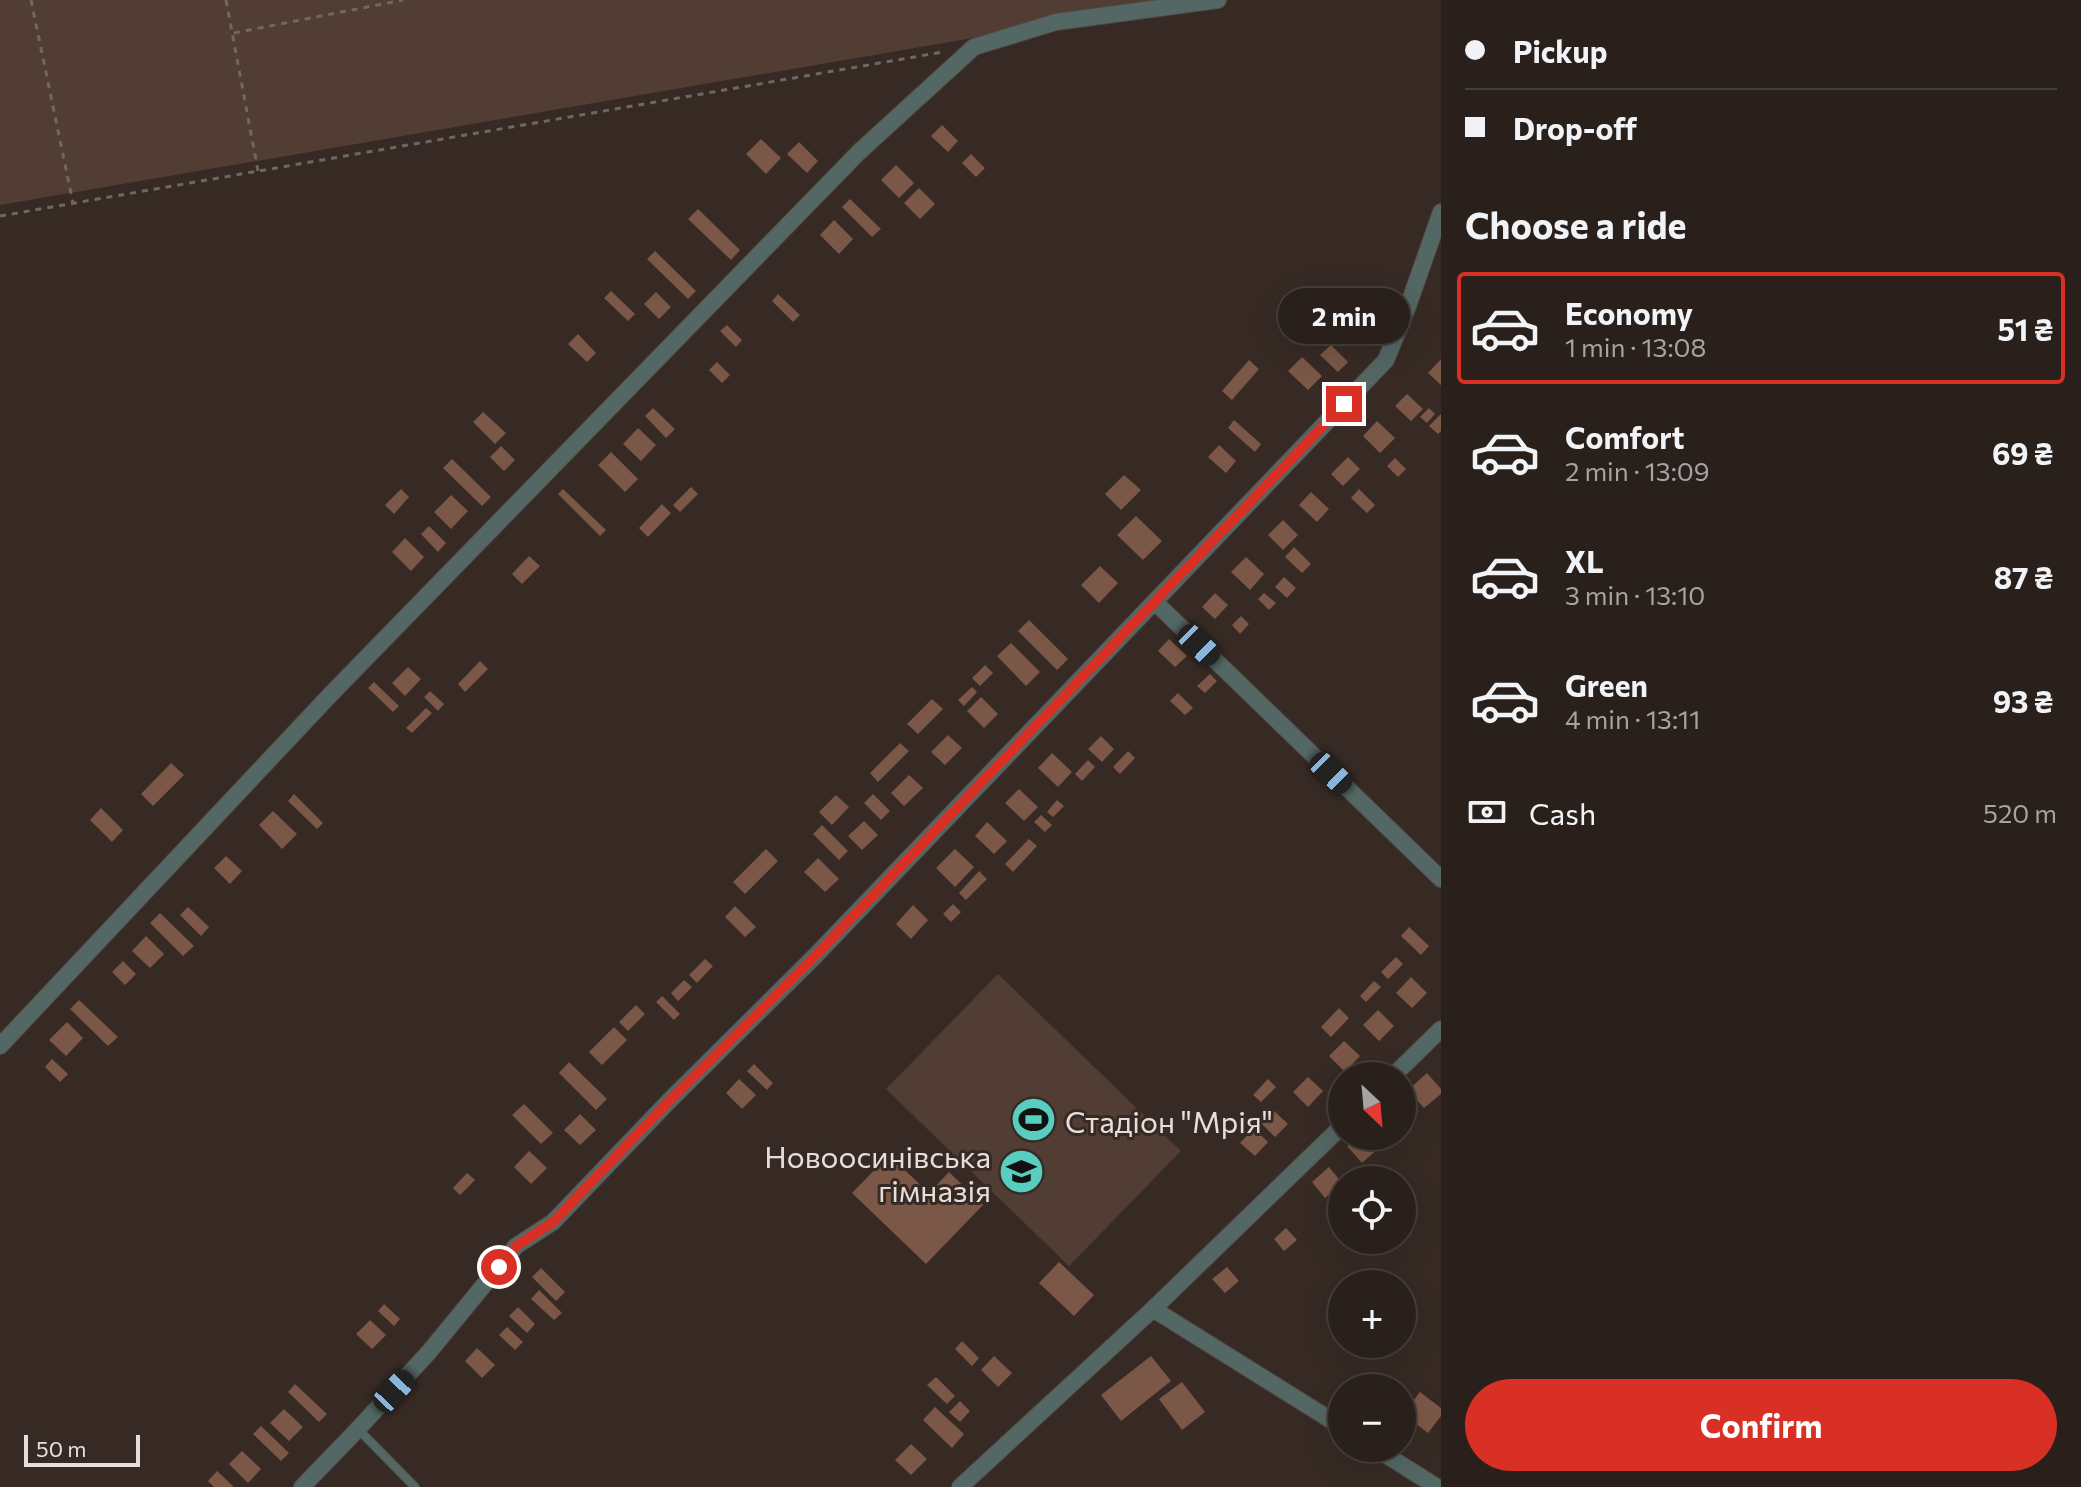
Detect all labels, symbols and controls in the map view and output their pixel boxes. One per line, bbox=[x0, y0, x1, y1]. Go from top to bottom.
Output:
text: Pickup bbox=[1513, 32, 1607, 69]
text: Drop-off bbox=[1513, 109, 1637, 146]
text: Choose a ride bbox=[1465, 202, 1686, 246]
callout: 2 min bbox=[1278, 288, 1410, 344]
icon: car bbox=[1469, 292, 1541, 364]
text: Economy bbox=[1565, 294, 1693, 331]
text: 2 min bbox=[1312, 300, 1376, 331]
text: 51 ₴ bbox=[1997, 310, 2053, 347]
text: 1 min · 13:08 bbox=[1565, 331, 1706, 362]
route end bbox=[1326, 386, 1362, 422]
icon: car bbox=[1469, 416, 1541, 488]
text: Comfort bbox=[1565, 418, 1684, 455]
text: 69 ₴ bbox=[1992, 434, 2053, 471]
text: 2 min · 13:09 bbox=[1565, 455, 1710, 486]
icon: car bbox=[1469, 540, 1541, 612]
text: XL bbox=[1565, 542, 1604, 579]
text: 87 ₴ bbox=[1994, 558, 2053, 595]
text: 3 min · 13:10 bbox=[1565, 579, 1705, 610]
car bbox=[1173, 620, 1225, 670]
icon: car bbox=[1469, 664, 1541, 736]
text: Green bbox=[1565, 666, 1648, 703]
text: 93 ₴ bbox=[1993, 682, 2053, 719]
text: 4 min · 13:11 bbox=[1565, 703, 1700, 734]
car bbox=[1305, 748, 1357, 798]
icon: cash bbox=[1465, 790, 1509, 834]
text: Cash bbox=[1529, 794, 1596, 831]
text: 520 m bbox=[1983, 797, 2057, 828]
north arrow bbox=[1328, 1062, 1416, 1150]
map controls bbox=[1328, 1062, 1416, 1462]
sports icon: Стадіон "Мрія" bbox=[1010, 1096, 1058, 1144]
place label: Стадіон "Мрія" bbox=[1065, 1102, 1273, 1139]
place label: Новоосинівська гімназія bbox=[764, 1137, 991, 1208]
school or university icon: Новоосинівська гімназія bbox=[998, 1148, 1046, 1196]
button: locate bbox=[1328, 1166, 1416, 1254]
route start bbox=[481, 1249, 517, 1285]
button: + bbox=[1328, 1270, 1416, 1358]
car bbox=[369, 1365, 419, 1417]
button: − bbox=[1328, 1374, 1416, 1462]
button: Confirm bbox=[1465, 1379, 2057, 1471]
scale bar bbox=[24, 1431, 140, 1467]
text: 50 m bbox=[36, 1435, 86, 1462]

